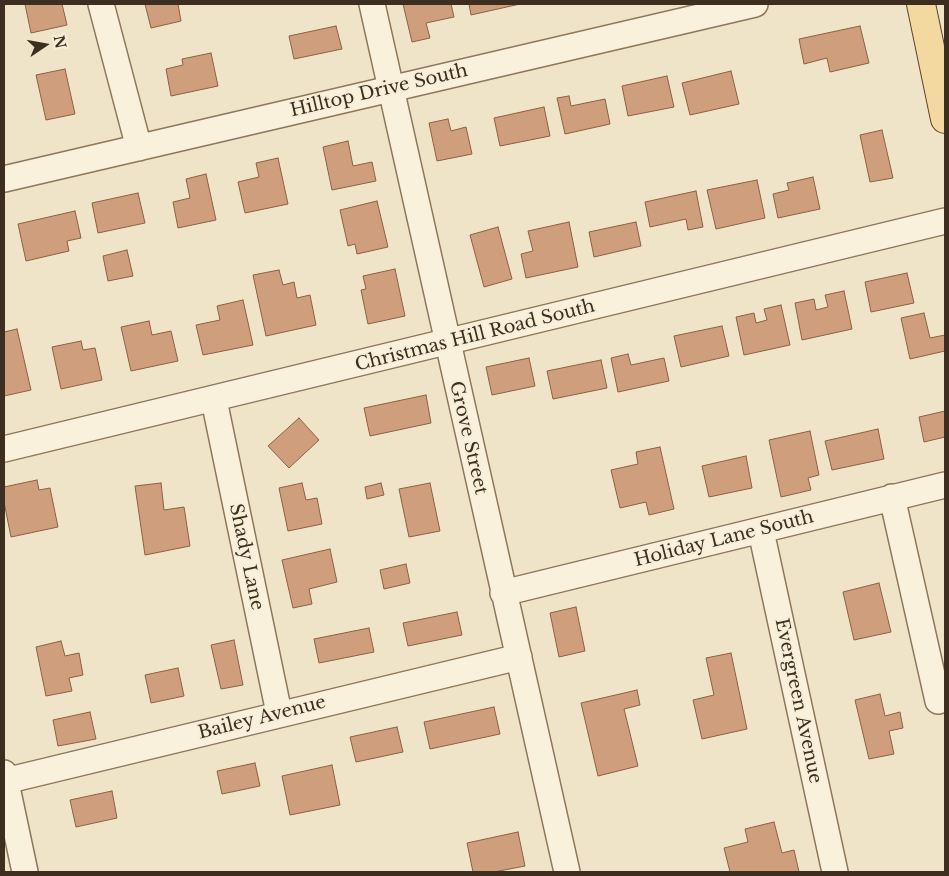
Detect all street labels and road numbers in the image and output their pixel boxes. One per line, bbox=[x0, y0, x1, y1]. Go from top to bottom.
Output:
street label: Hilltop Drive South bbox=[288, 60, 470, 122]
street label: Christmas Hill Road South bbox=[353, 296, 597, 376]
street label: Grove Street bbox=[444, 379, 492, 497]
street label: Shady Lane bbox=[224, 502, 268, 612]
street label: Holiday Lane South bbox=[632, 506, 816, 572]
street label: Evergreen Avenue bbox=[770, 617, 826, 785]
street label: Bailey Avenue bbox=[196, 692, 328, 744]

